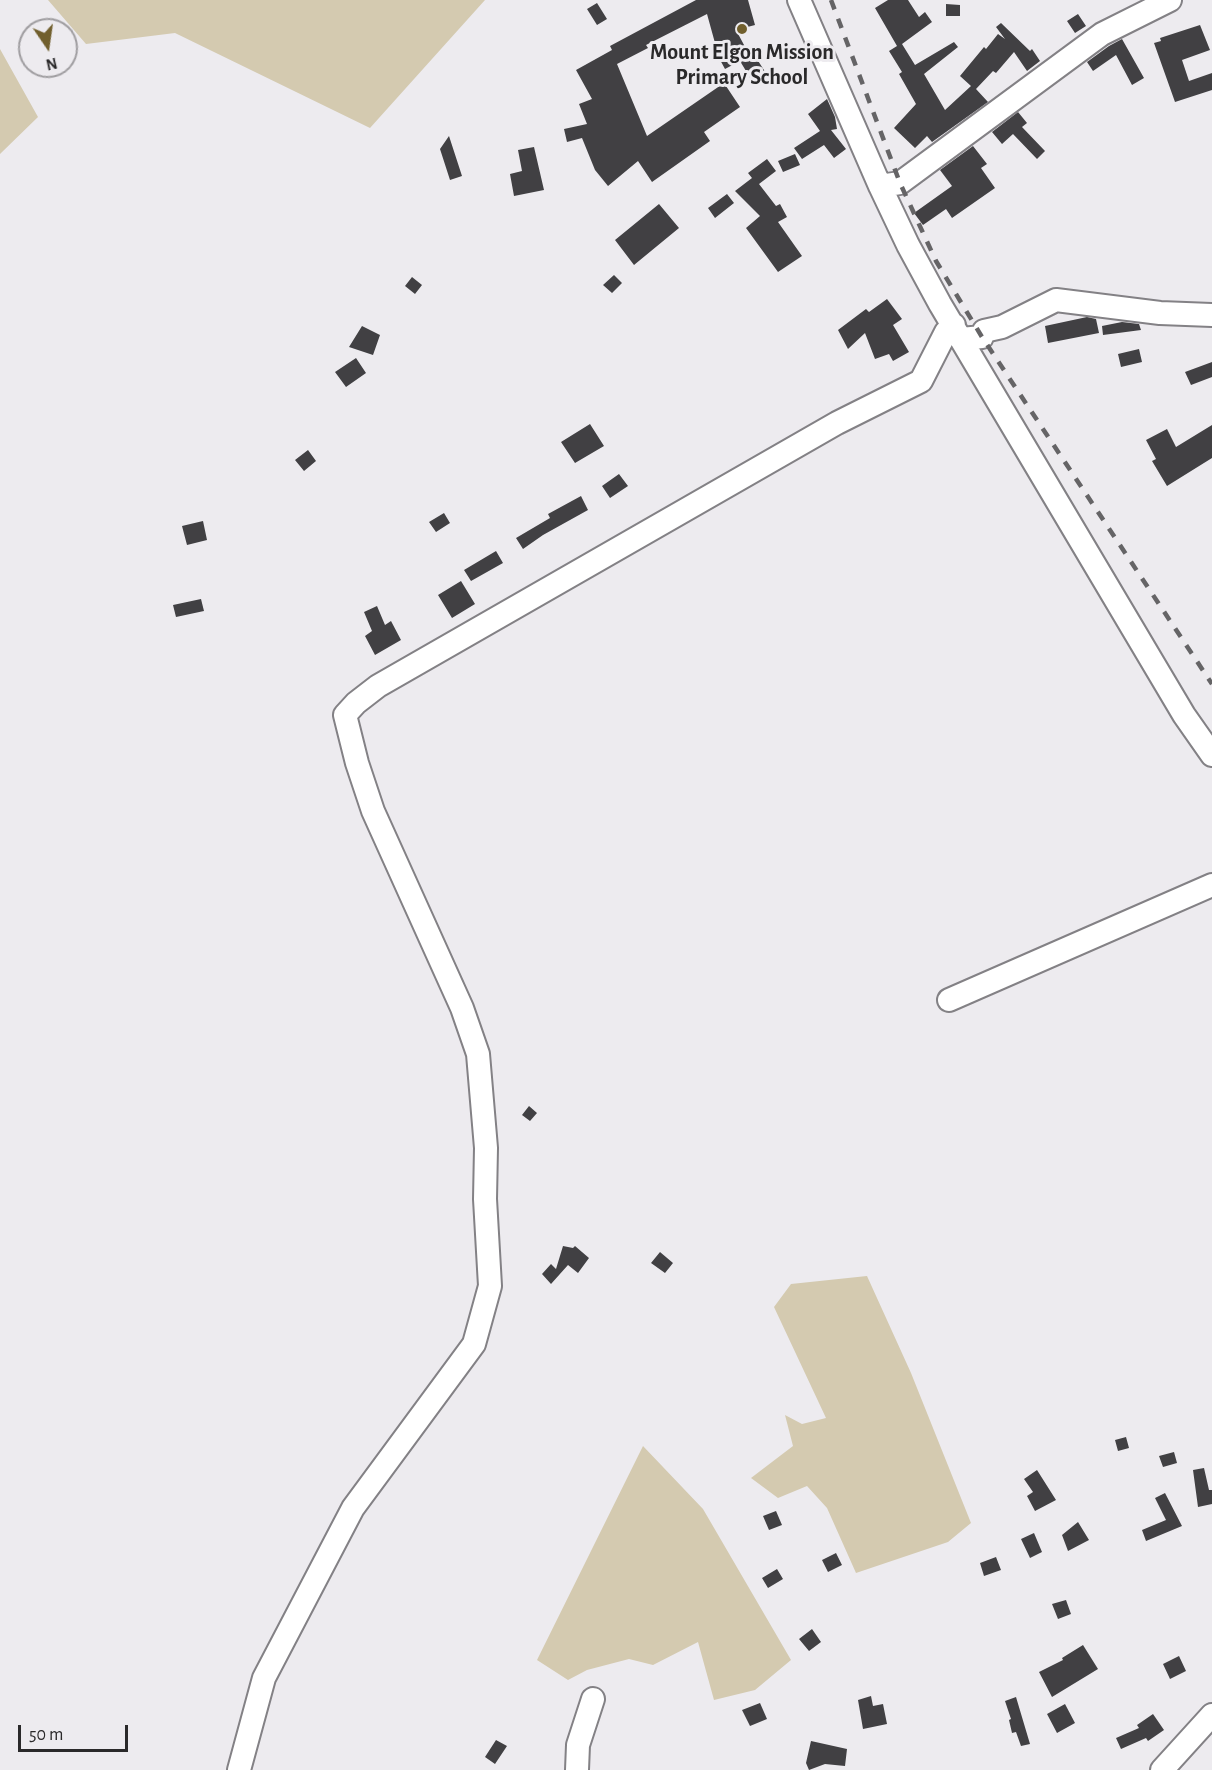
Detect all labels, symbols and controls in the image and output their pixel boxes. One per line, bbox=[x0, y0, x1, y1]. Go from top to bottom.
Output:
north arrow bbox=[18, 18, 78, 78]
marker: Mount Elgon Mission Primary School bbox=[735, 22, 749, 36]
place label: Mount Elgon Mission Primary School bbox=[650, 39, 834, 90]
text: N bbox=[44, 55, 59, 73]
scale bar bbox=[21, 1713, 130, 1751]
text: 50 m bbox=[29, 1726, 63, 1744]

